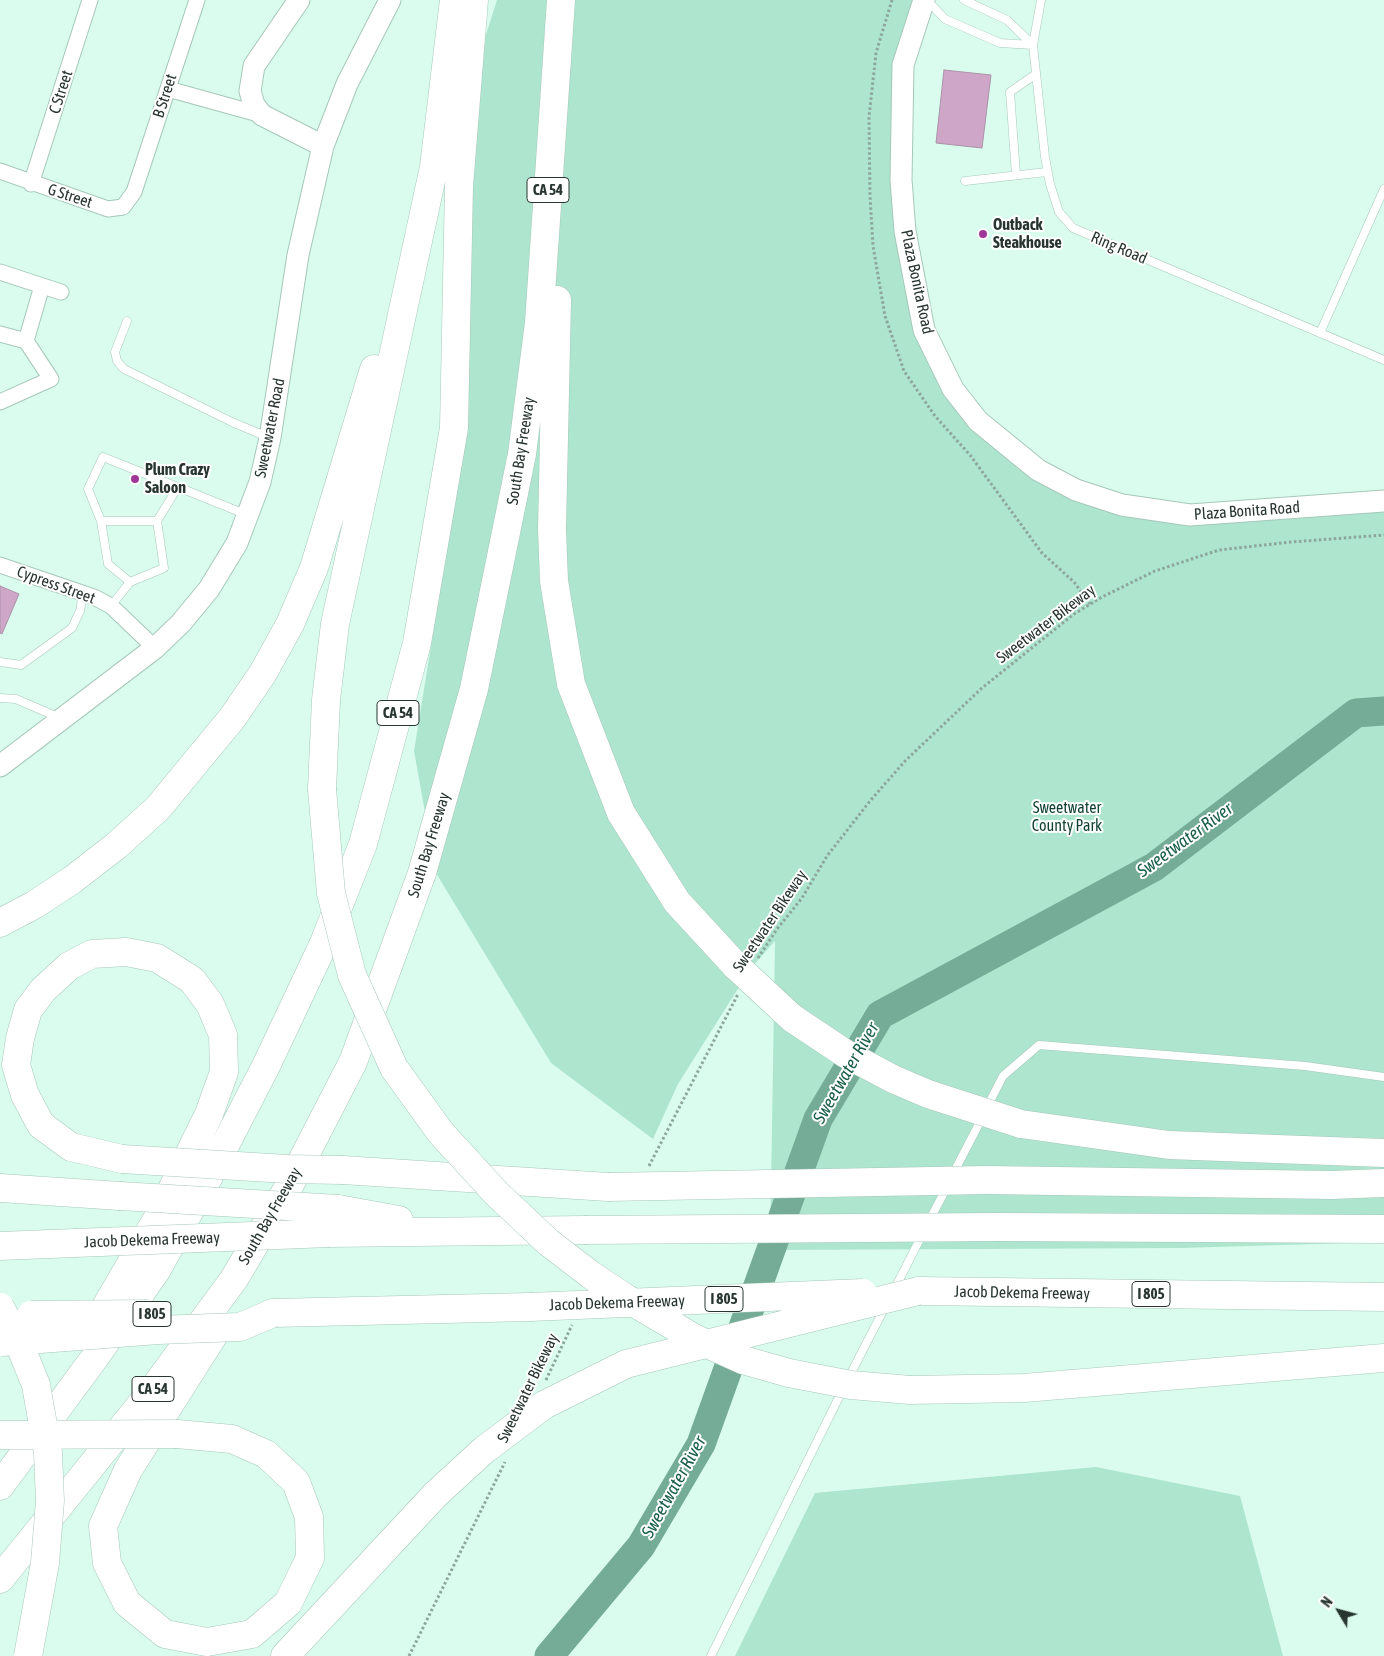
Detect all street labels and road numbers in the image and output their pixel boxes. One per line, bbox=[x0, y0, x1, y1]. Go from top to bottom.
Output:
street label: C Street bbox=[45, 68, 77, 116]
street label: B Street bbox=[149, 72, 181, 120]
road number: CA 54 bbox=[527, 178, 569, 202]
street label: G Street bbox=[45, 180, 95, 212]
street label: Plaza Bonita Road bbox=[897, 228, 937, 336]
street label: Ring Road bbox=[1088, 228, 1150, 268]
street label: Sweetwater Road bbox=[251, 377, 289, 479]
street label: South Bay Freeway bbox=[503, 396, 539, 506]
street label: Plaza Bonita Road bbox=[1193, 498, 1301, 524]
street label: Cypress Street bbox=[14, 562, 98, 608]
street label: Sweetwater Bikeway bbox=[993, 581, 1099, 667]
road number: CA 54 bbox=[377, 700, 419, 726]
street label: South Bay Freeway bbox=[404, 790, 454, 900]
street label: Sweetwater Bikeway bbox=[729, 866, 811, 976]
street label: South Bay Freeway bbox=[234, 1164, 306, 1268]
street label: Jacob Dekema Freeway bbox=[84, 1228, 220, 1252]
street label: Jacob Dekema Freeway bbox=[954, 1282, 1090, 1304]
road number: I 805 bbox=[1132, 1282, 1170, 1306]
road number: I 805 bbox=[705, 1286, 743, 1312]
street label: Jacob Dekema Freeway bbox=[549, 1291, 685, 1315]
road number: I 805 bbox=[133, 1302, 171, 1326]
street label: Sweetwater Bikeway bbox=[493, 1330, 563, 1446]
road number: CA 54 bbox=[132, 1376, 174, 1402]

